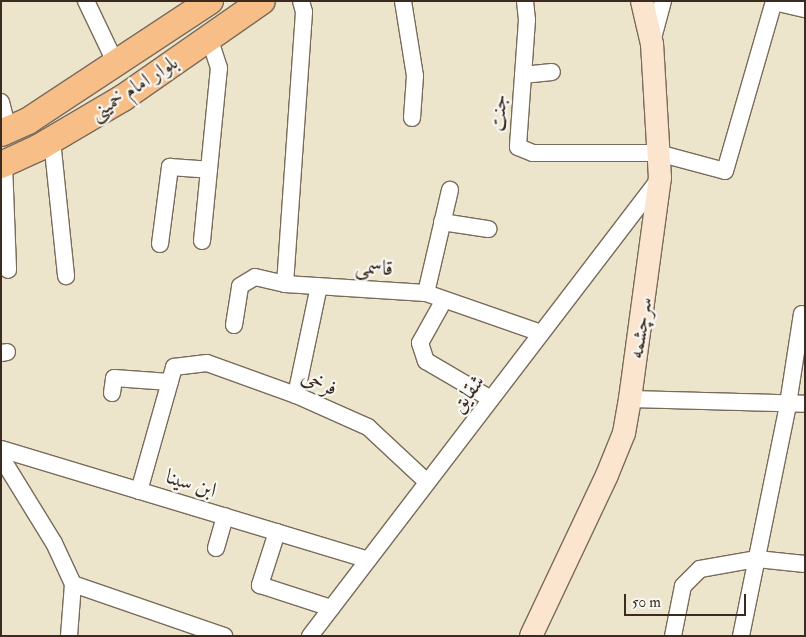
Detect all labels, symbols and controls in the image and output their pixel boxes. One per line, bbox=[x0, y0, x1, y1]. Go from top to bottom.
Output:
street label: بلوار امام خمینی bbox=[85, 50, 183, 126]
street label: جنت bbox=[485, 93, 513, 133]
street label: قاسمی bbox=[354, 254, 394, 282]
street label: سرچشمه bbox=[624, 295, 658, 361]
street label: فرخی bbox=[297, 364, 341, 402]
street label: شقایق bbox=[445, 370, 491, 418]
street label: ابن سینا bbox=[163, 464, 219, 504]
scale bar bbox=[626, 584, 748, 616]
text: 50 m bbox=[632, 593, 661, 612]

